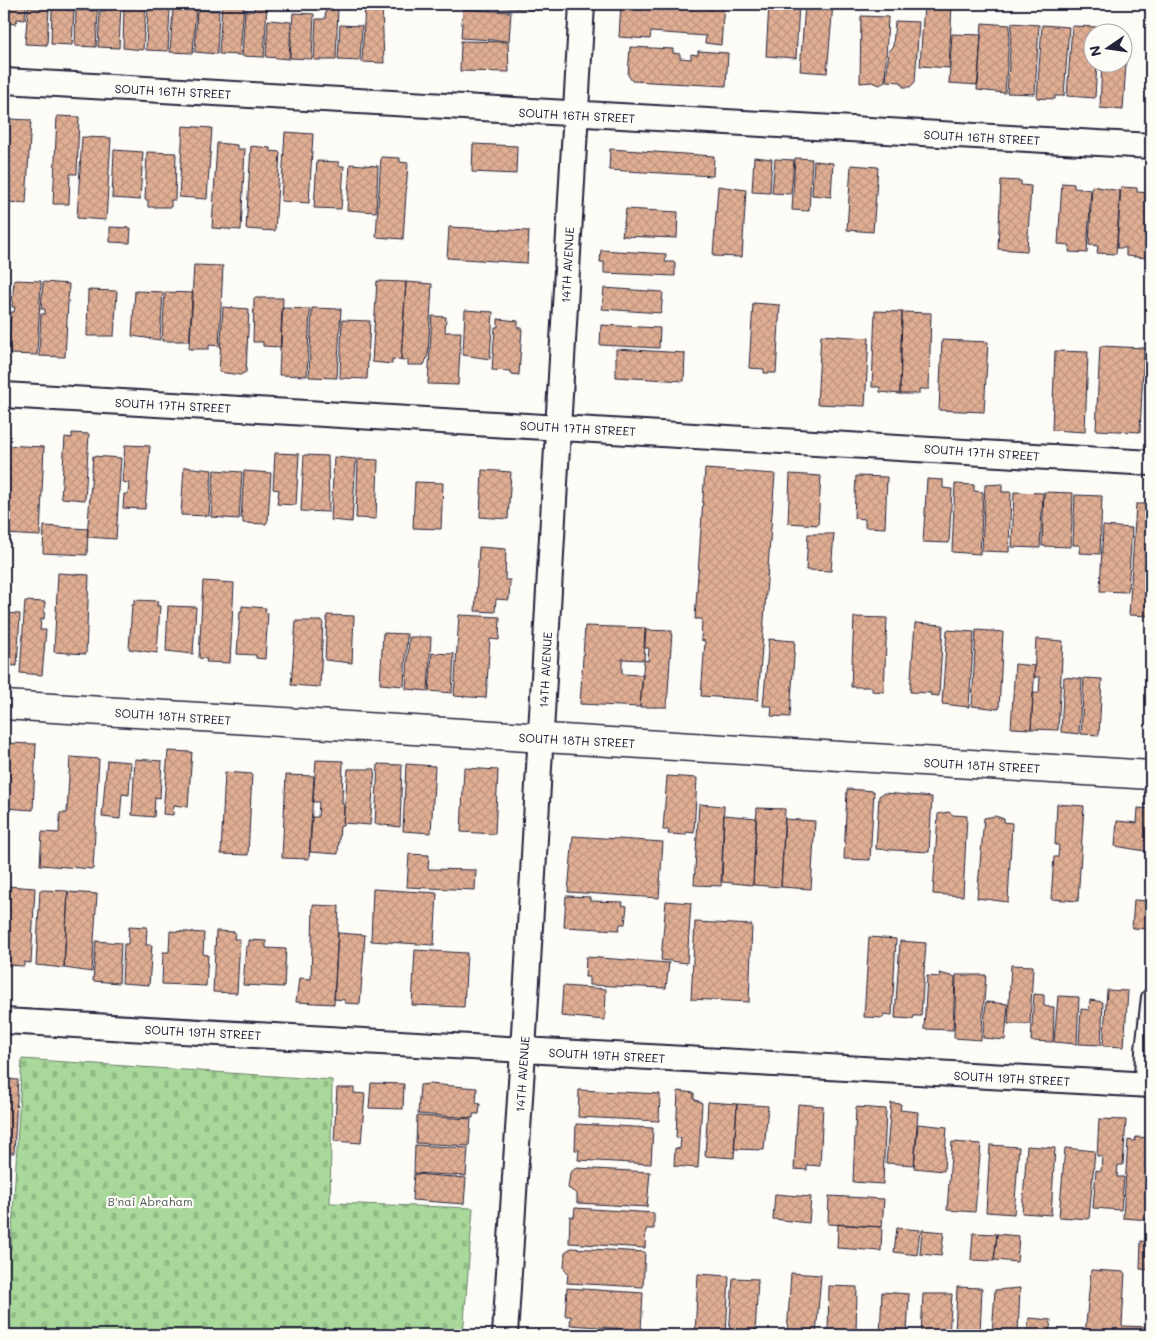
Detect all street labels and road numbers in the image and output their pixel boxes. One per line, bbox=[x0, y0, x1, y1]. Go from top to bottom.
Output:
street label: SOUTH 16TH STREET bbox=[114, 80, 232, 102]
street label: SOUTH 16TH STREET bbox=[518, 104, 636, 126]
street label: SOUTH 16TH STREET bbox=[923, 126, 1041, 148]
street label: 14TH AVENUE bbox=[557, 226, 577, 304]
street label: SOUTH 17TH STREET bbox=[115, 394, 232, 416]
street label: SOUTH 17TH STREET bbox=[520, 417, 637, 439]
street label: SOUTH 17TH STREET bbox=[924, 440, 1041, 464]
street label: 14TH AVENUE bbox=[535, 631, 555, 709]
street label: SOUTH 18TH STREET bbox=[114, 704, 232, 728]
street label: SOUTH 18TH STREET bbox=[518, 729, 636, 751]
street label: SOUTH 18TH STREET bbox=[923, 754, 1041, 776]
street label: SOUTH 19TH STREET bbox=[144, 1021, 262, 1043]
street label: 14TH AVENUE bbox=[511, 1035, 533, 1113]
street label: SOUTH 19TH STREET bbox=[548, 1044, 666, 1066]
street label: SOUTH 19TH STREET bbox=[953, 1067, 1071, 1089]

